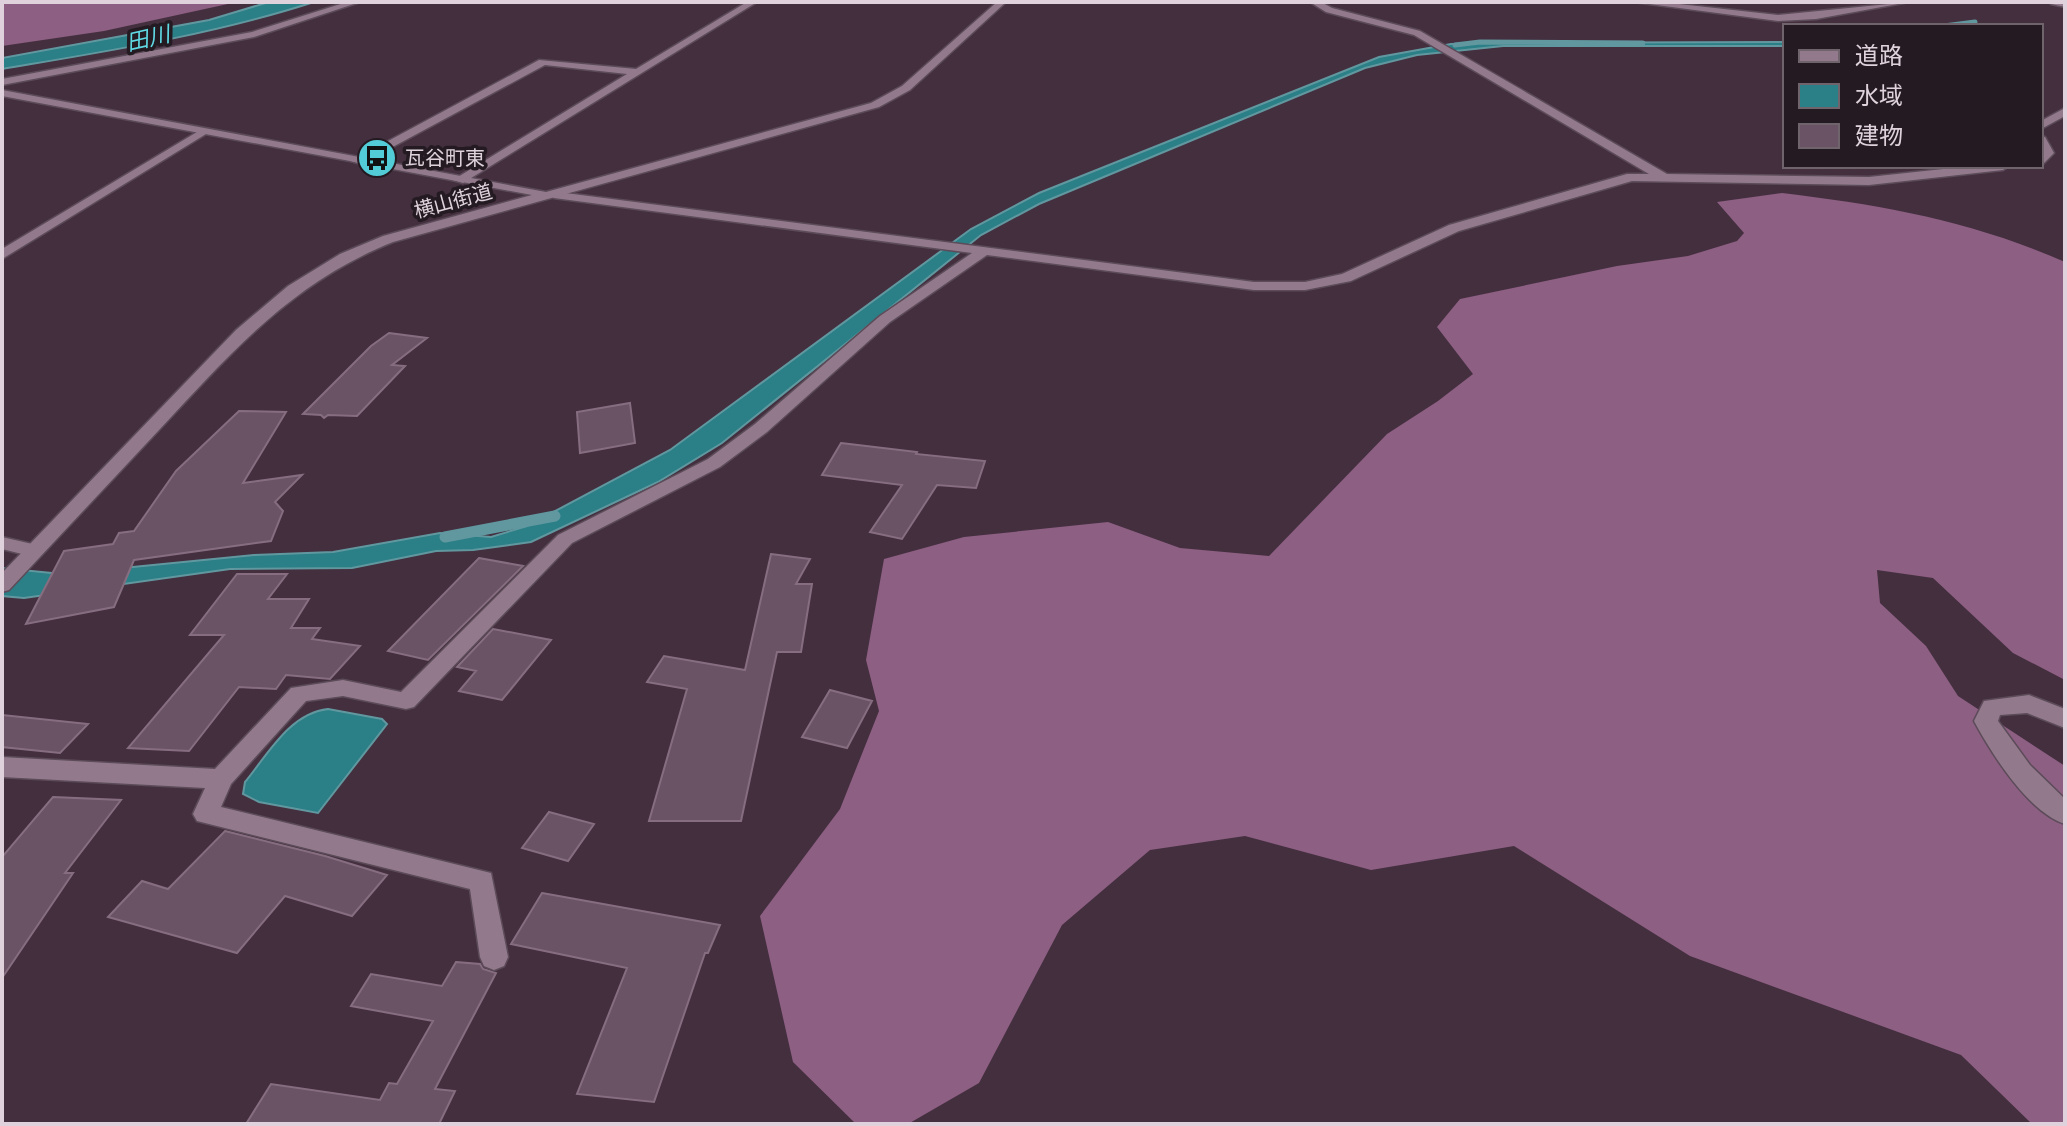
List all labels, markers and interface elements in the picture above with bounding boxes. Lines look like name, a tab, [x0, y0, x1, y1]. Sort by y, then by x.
water label: 田川	[123, 17, 175, 57]
legend	[1783, 24, 2043, 168]
text: 道路	[1855, 38, 1903, 71]
text: 水域	[1855, 78, 1903, 111]
text: 建物	[1855, 118, 1903, 151]
bus stop icon: 瓦谷町東	[356, 137, 398, 179]
place label: 瓦谷町東	[405, 144, 485, 171]
street label: 横山街道	[411, 177, 495, 224]

